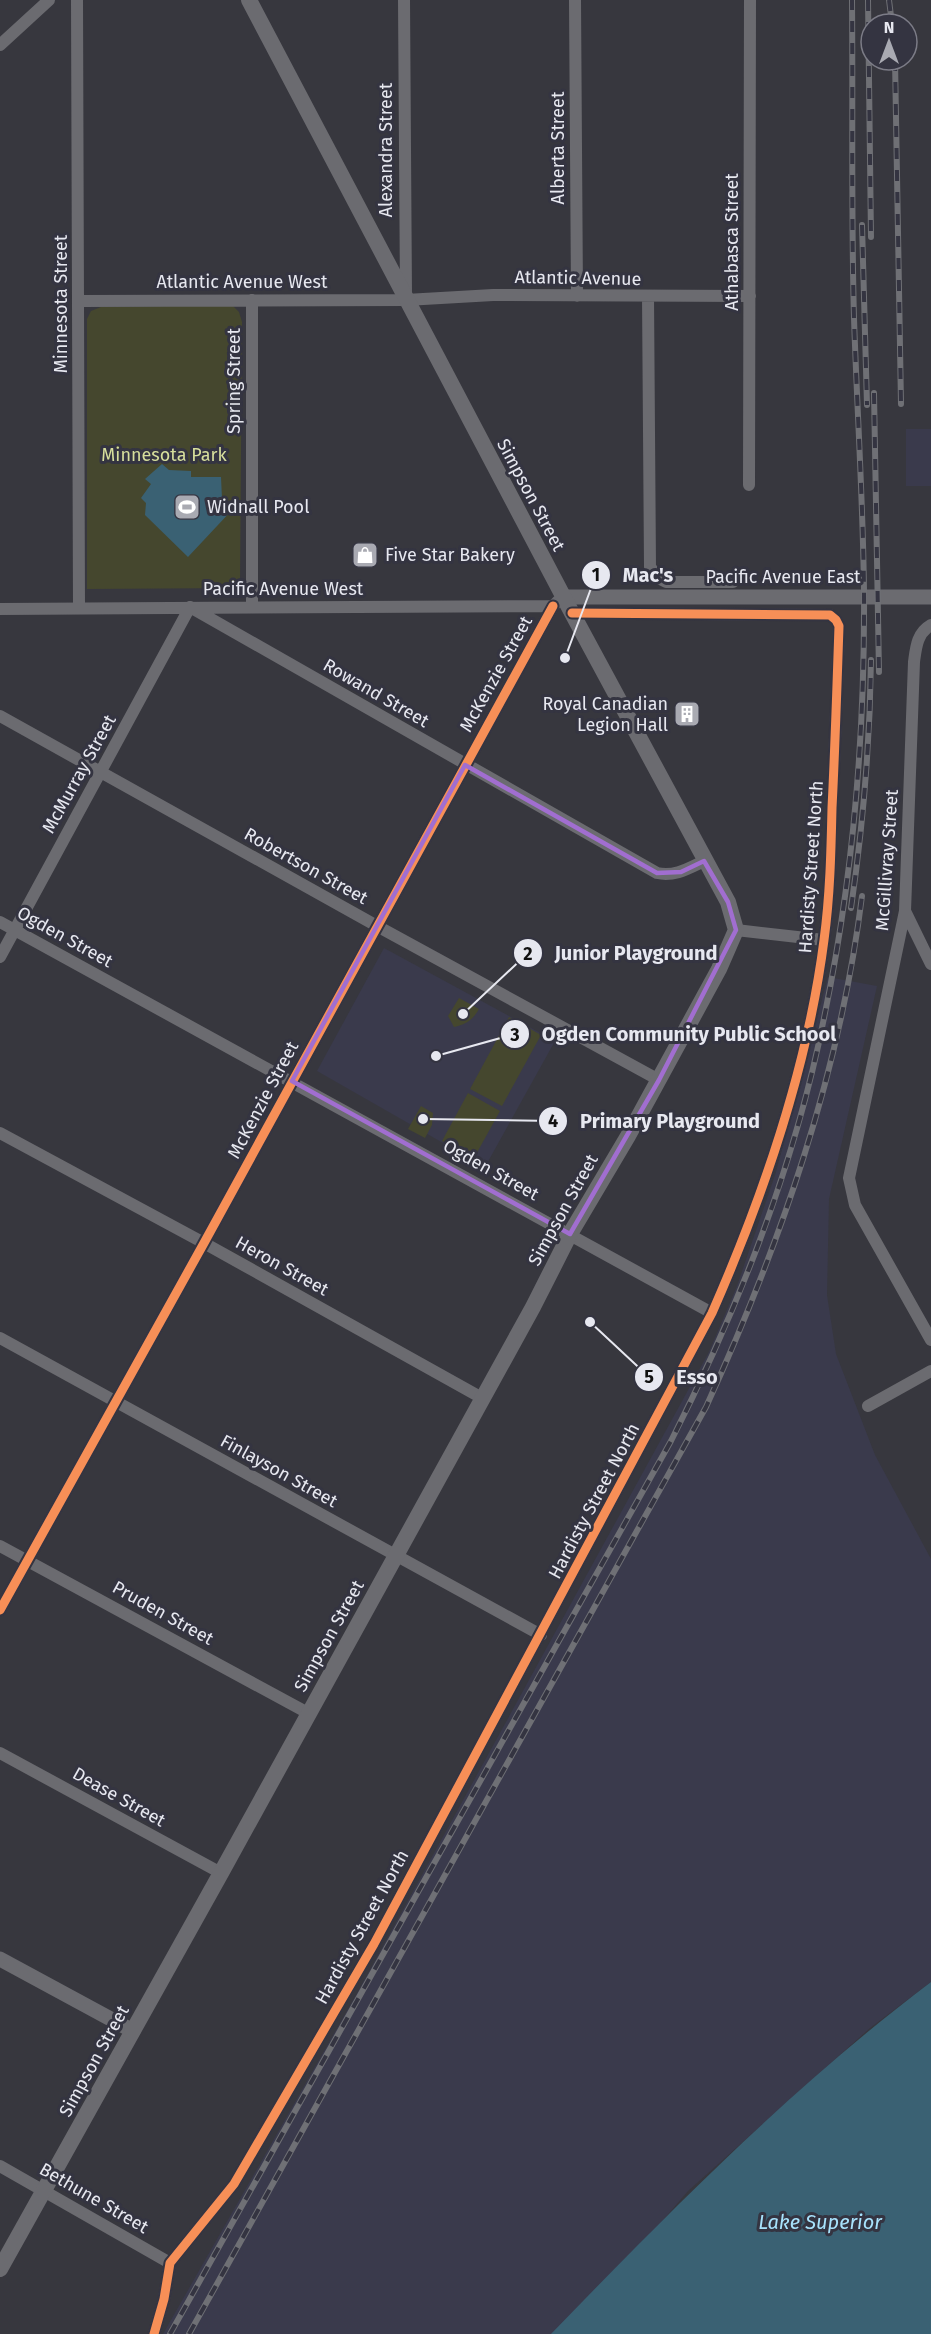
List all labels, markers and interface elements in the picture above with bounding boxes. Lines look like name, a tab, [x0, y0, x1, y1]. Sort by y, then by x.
north arrow	[859, 12, 919, 72]
text: N	[884, 18, 894, 37]
street label: Alexandra Street	[375, 82, 397, 217]
street label: Alberta Street	[547, 91, 569, 204]
street label: Athabasca Street	[721, 173, 743, 311]
street label: Minnesota Street	[50, 234, 72, 373]
street label: Atlantic Avenue	[514, 266, 642, 290]
street label: Atlantic Avenue West	[156, 271, 328, 293]
street label: Spring Street	[223, 327, 245, 434]
street label: Simpson Street	[492, 435, 570, 555]
park label: Minnesota Park	[101, 444, 227, 466]
sports icon: Widnall Pool	[172, 492, 202, 522]
place label: Widnall Pool	[207, 496, 309, 518]
shop icon: Five Star Bakery	[350, 540, 380, 570]
place label: Five Star Bakery	[385, 544, 515, 566]
callout: Mac's	[581, 556, 686, 594]
text: Mac's	[623, 563, 674, 587]
text: 1	[592, 564, 600, 586]
street label: Pacific Avenue East	[705, 566, 861, 588]
street label: Pacific Avenue West	[203, 578, 364, 600]
street label: McKenzie Street	[455, 612, 537, 736]
street label: Rowand Street	[319, 654, 433, 732]
place label: Royal Canadian Legion Hall	[543, 693, 668, 736]
building icon: Royal Canadian Legion Hall	[672, 699, 702, 729]
street label: McMurray Street	[37, 710, 121, 837]
street label: Hardisty Street North	[794, 780, 828, 954]
street label: McGillivray Street	[871, 788, 903, 932]
street label: Robertson Street	[240, 823, 372, 909]
street label: Ogden Street	[13, 902, 117, 973]
callout: Junior Playground	[513, 934, 730, 972]
text: Junior Playground	[553, 941, 718, 965]
text: 2	[523, 943, 533, 965]
callout: Ogden Community Public School	[500, 1015, 848, 1053]
text: Ogden Community Public School	[542, 1022, 836, 1046]
text: 3	[509, 1024, 520, 1046]
street label: McKenzie Street	[223, 1037, 303, 1162]
callout: Primary Playground	[538, 1102, 772, 1140]
text: Primary Playground	[580, 1109, 760, 1133]
text: 4	[548, 1110, 558, 1132]
street label: Ogden Street	[439, 1135, 543, 1206]
street label: Simpson Street	[523, 1150, 603, 1270]
street label: Heron Street	[232, 1231, 333, 1301]
callout: Esso	[634, 1358, 730, 1396]
text: Esso	[676, 1365, 718, 1389]
text: 5	[644, 1366, 654, 1388]
street label: Hardisty Street North	[544, 1419, 644, 1583]
street label: Finlayson Street	[217, 1430, 342, 1512]
street label: Pruden Street	[109, 1576, 218, 1650]
street label: Simpson Street	[289, 1576, 369, 1696]
street label: Dease Street	[69, 1762, 170, 1832]
street label: Hardisty Street North	[310, 1846, 414, 2008]
street label: Simpson Street	[54, 2001, 134, 2121]
street label: Bethune Street	[36, 2158, 153, 2238]
water label: Lake Superior	[758, 2210, 883, 2234]

